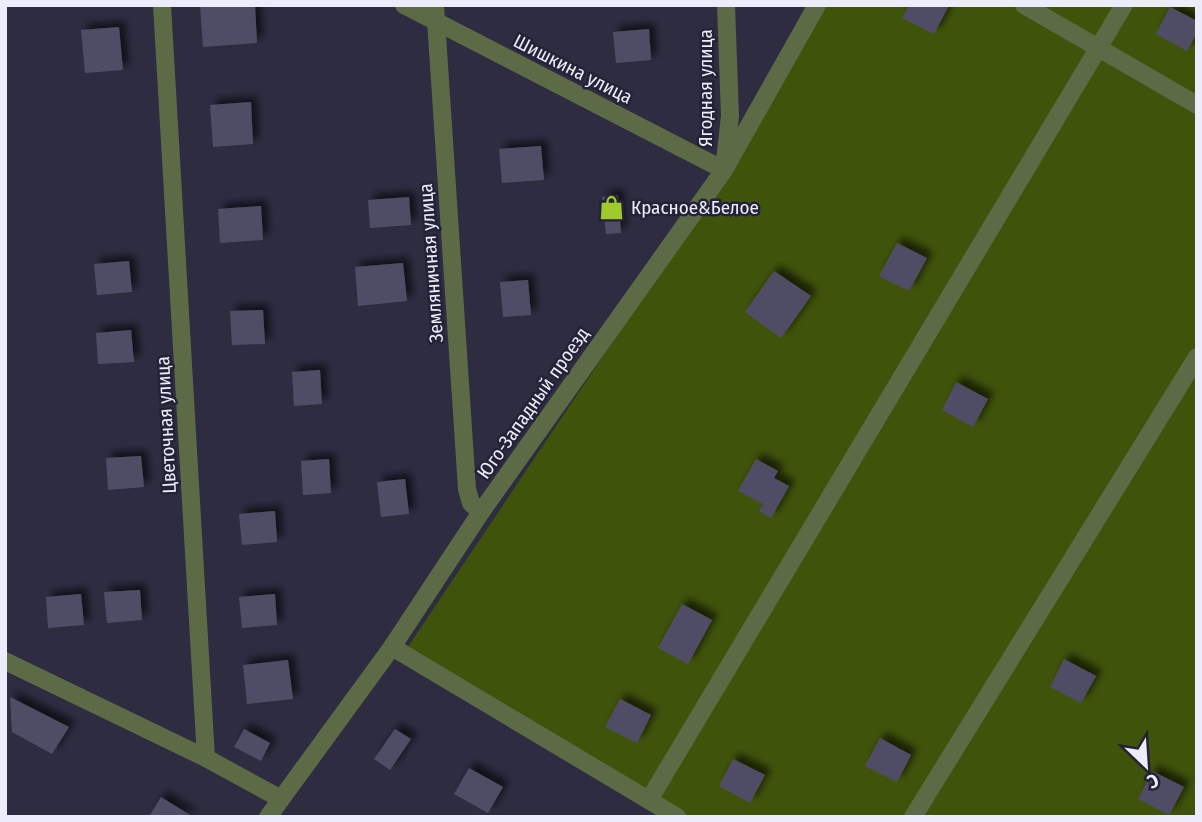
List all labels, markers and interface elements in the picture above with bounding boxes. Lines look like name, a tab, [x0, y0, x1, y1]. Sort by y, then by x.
street label: Шишкина улица	[510, 29, 636, 109]
street label: Ягодная улица	[694, 29, 717, 147]
street label: Земляничная улица	[414, 182, 448, 344]
shop icon: Красное&Белое	[597, 193, 625, 221]
place label: Красное&Белое	[631, 196, 759, 219]
street label: Юго-Западный проезд	[472, 323, 594, 483]
street label: Цветочная улица	[151, 356, 181, 494]
north arrow	[1111, 731, 1181, 801]
text: С	[1144, 768, 1162, 793]

